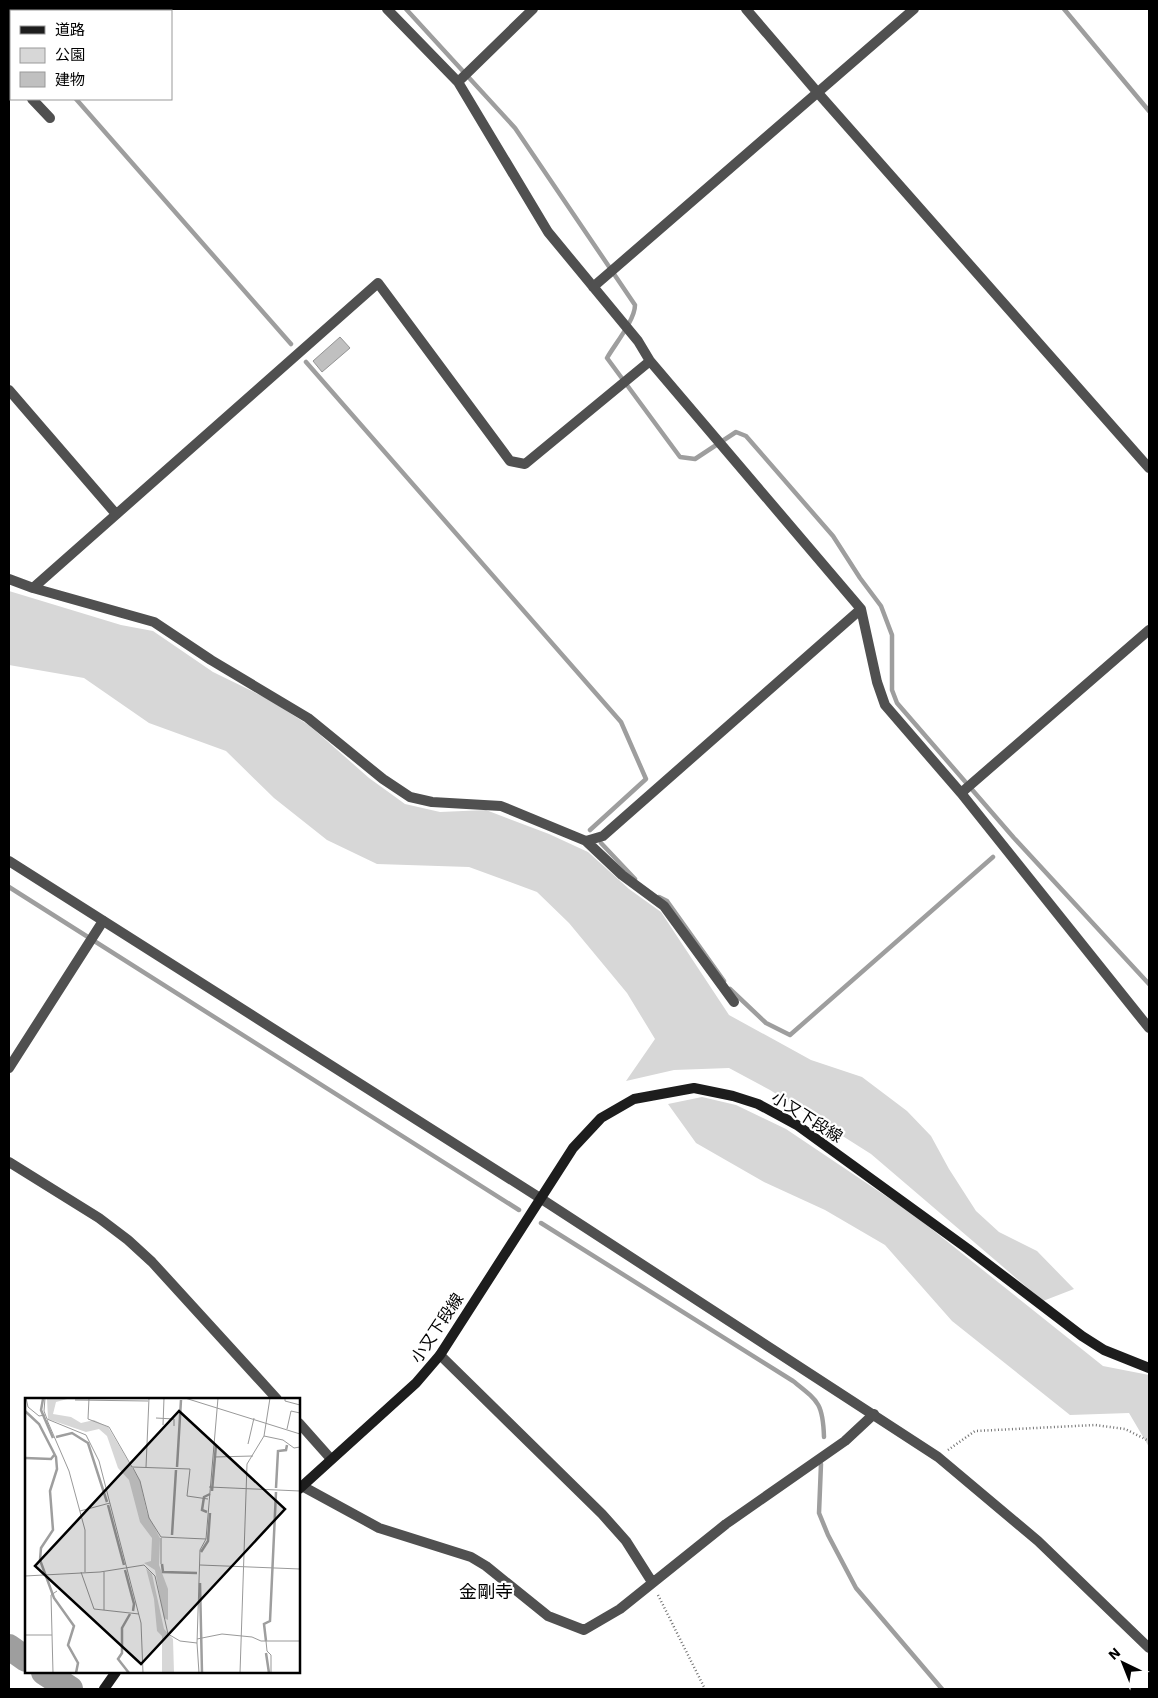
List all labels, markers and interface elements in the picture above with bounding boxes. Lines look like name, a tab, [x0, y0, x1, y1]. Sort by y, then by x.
legend	[10, 10, 172, 100]
text: 道路	[55, 21, 85, 39]
text: 公園	[55, 46, 85, 64]
text: 建物	[55, 71, 85, 89]
street label: 小又下段線	[768, 1088, 846, 1146]
street label: 小又下段線	[407, 1290, 467, 1366]
inset map	[25, 1398, 300, 1673]
district label: 金剛寺	[459, 1581, 513, 1602]
north arrow	[1098, 1638, 1148, 1688]
text: N	[1105, 1644, 1123, 1663]

